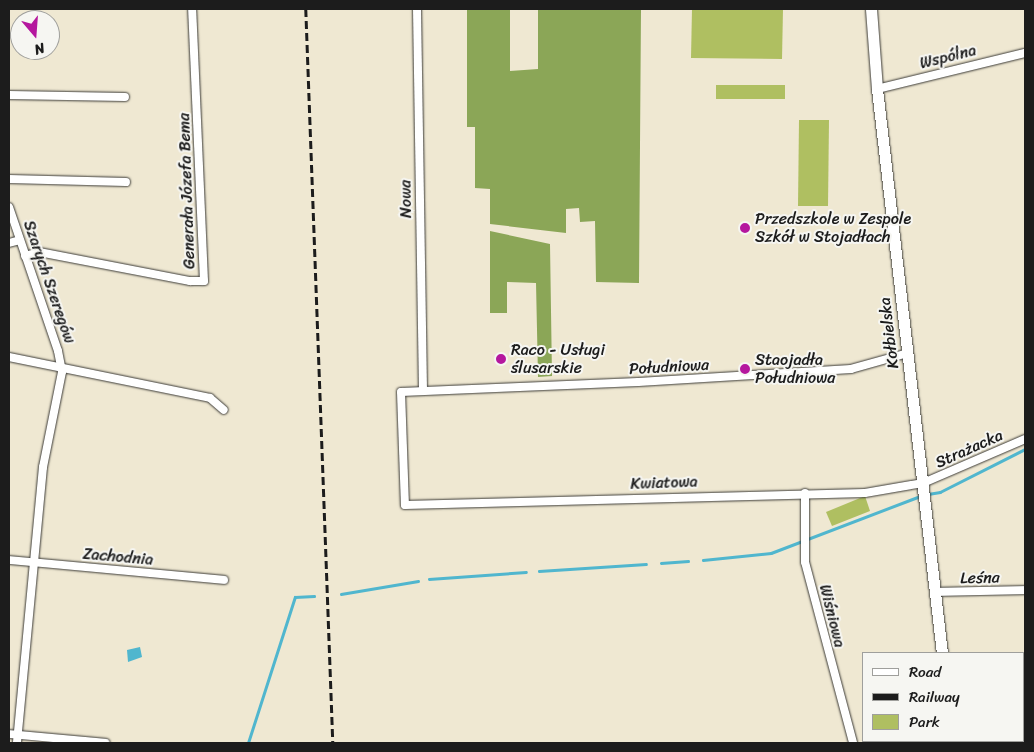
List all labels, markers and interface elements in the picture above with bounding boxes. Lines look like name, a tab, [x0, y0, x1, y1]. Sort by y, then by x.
north arrow	[10, 10, 60, 60]
text: N	[31, 35, 48, 62]
street label: Wspólna	[918, 41, 978, 73]
street label: Generała Józefa Bema	[175, 113, 199, 269]
street label: Nowa	[396, 180, 416, 218]
place label: Przedszkole w Zespole Szkół w Stojadłach	[755, 209, 912, 247]
street label: Szarych Szeregów	[19, 218, 79, 346]
marker: Przedszkole w Zespole Szkół w Stojadłach	[739, 222, 751, 234]
street label: Kołbielska	[875, 296, 903, 370]
place label: Raco - Usługi ślusarskie	[511, 340, 605, 378]
place label: Staojadła Południowa	[755, 350, 835, 388]
marker: Raco - Usługi ślusarskie	[495, 353, 507, 365]
street label: Południowa	[628, 355, 710, 379]
marker: Staojadła Południowa	[739, 363, 751, 375]
street label: Strażacka	[932, 426, 1006, 472]
street label: Kwiatowa	[630, 472, 698, 494]
street label: Zachodnia	[82, 544, 154, 570]
street label: Leśna	[960, 568, 1000, 588]
street label: Wiśniowa	[815, 583, 849, 649]
legend	[862, 652, 1024, 742]
text: Road	[909, 659, 941, 685]
text: Railway	[909, 684, 960, 710]
text: Park	[909, 709, 940, 735]

